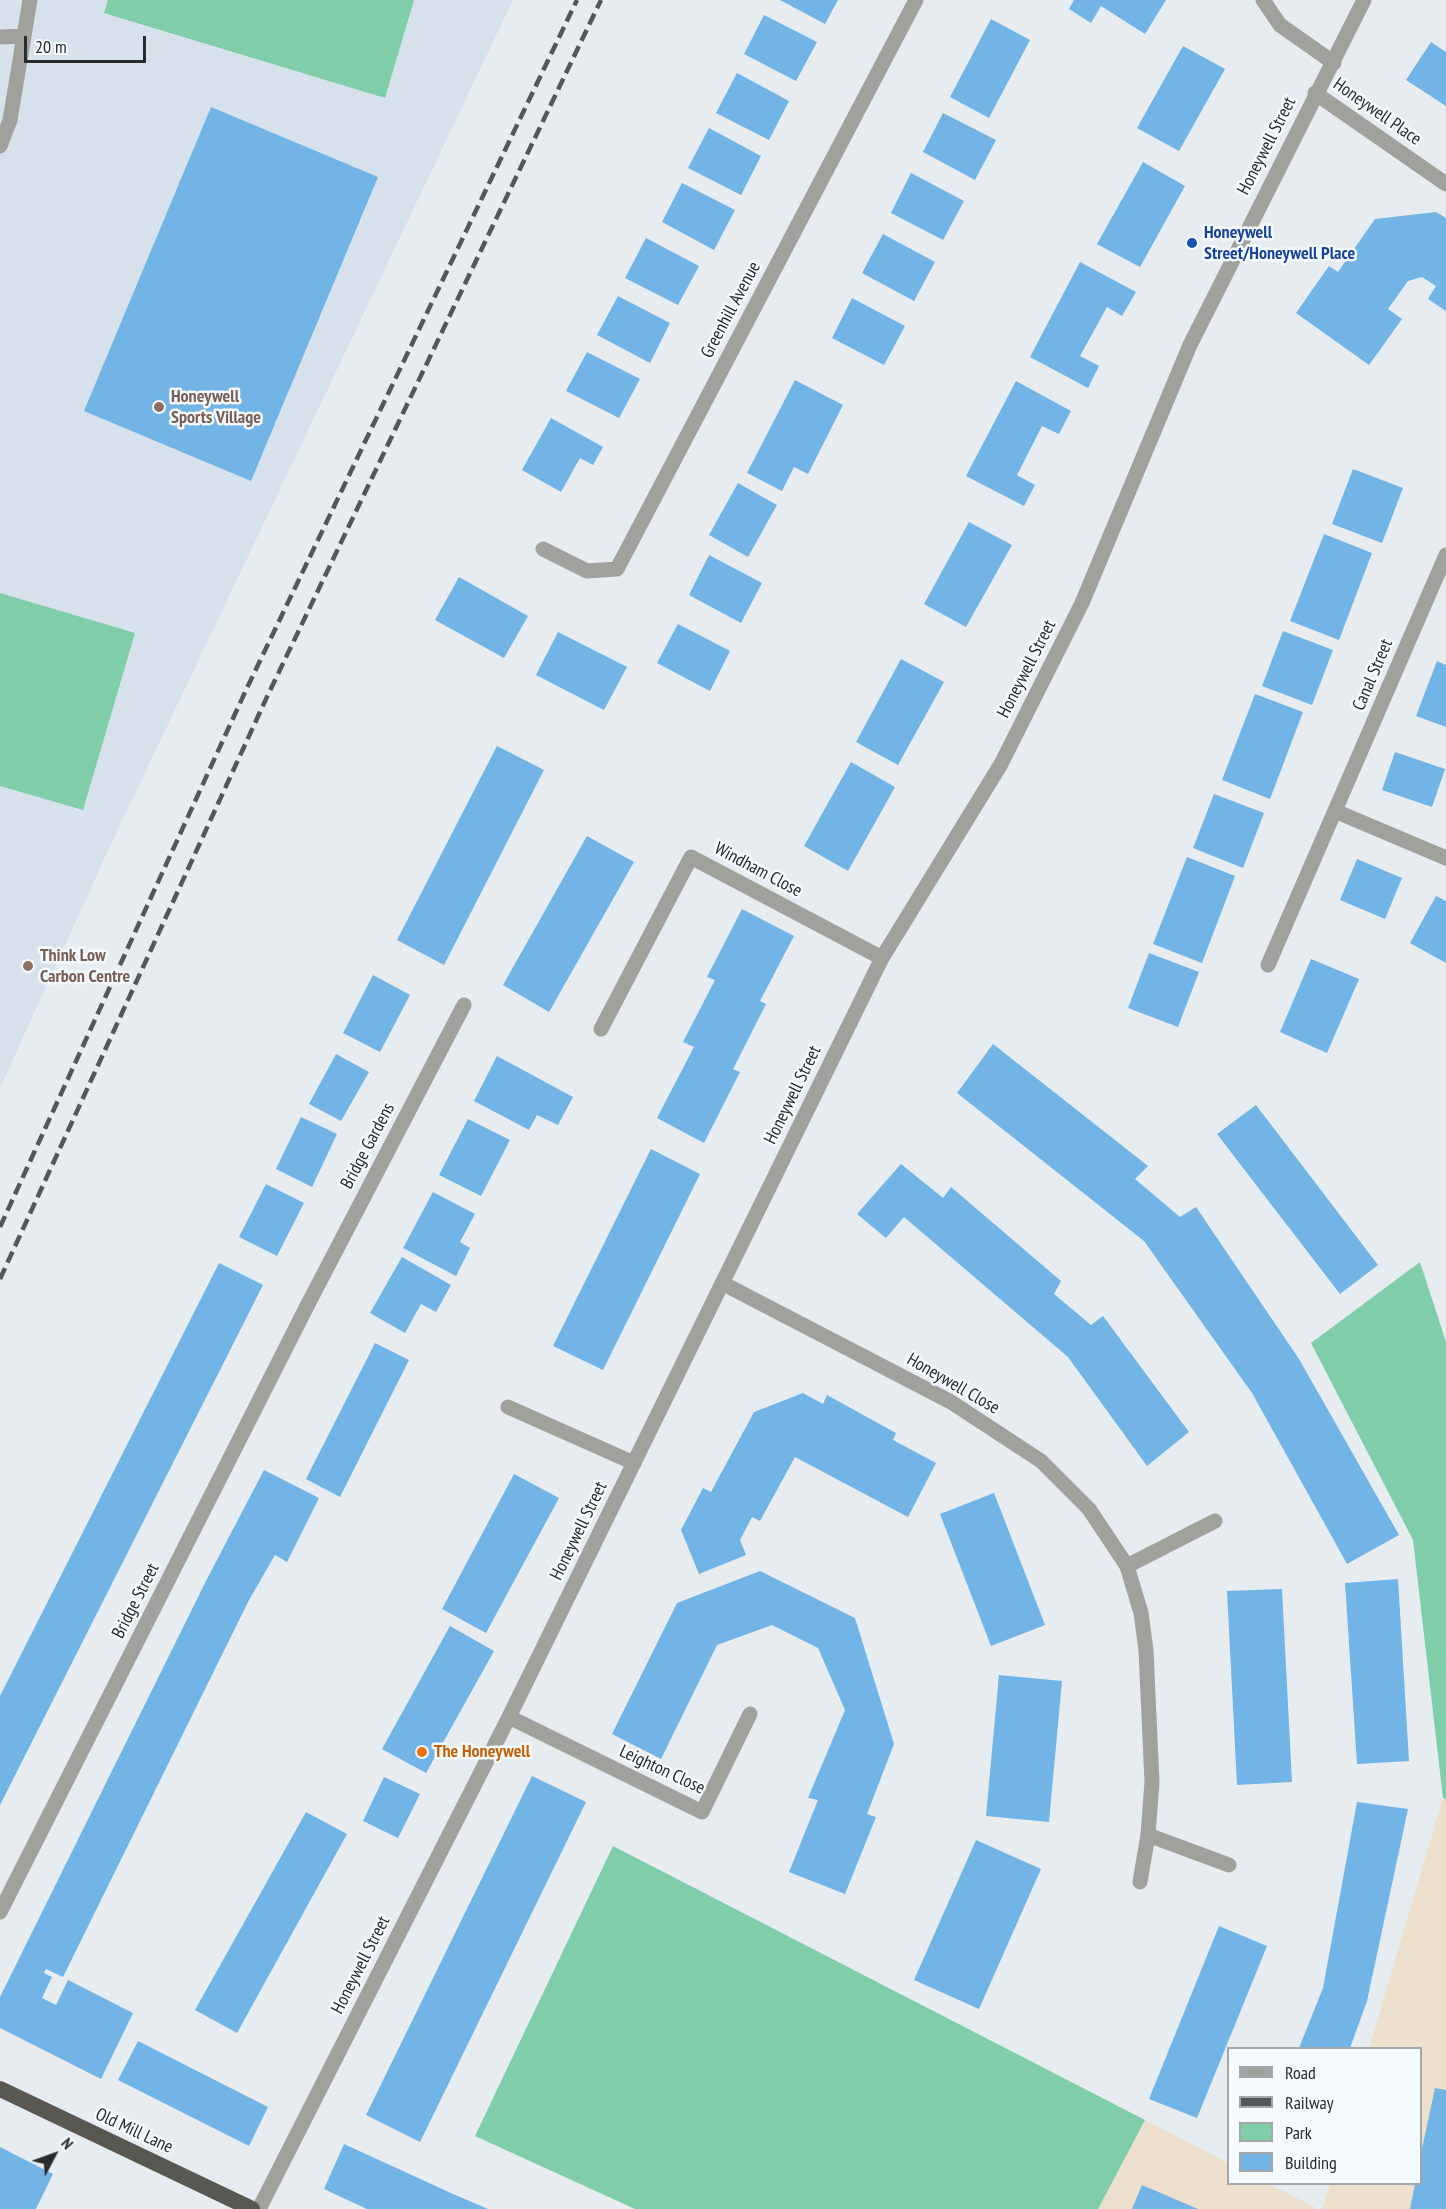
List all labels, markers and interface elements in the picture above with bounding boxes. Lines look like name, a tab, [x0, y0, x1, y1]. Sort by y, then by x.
scale bar	[27, 24, 148, 62]
text: 20 m	[35, 35, 67, 58]
street label: Honeywell Place	[1329, 74, 1425, 150]
street label: Honeywell Street	[1233, 94, 1301, 198]
place label: Honeywell Street/Honeywell Place	[1204, 222, 1355, 264]
marker: Honeywell Street/Honeywell Place	[1185, 236, 1199, 250]
street label: Greenhill Avenue	[697, 258, 765, 362]
place label: Honeywell Sports Village	[171, 386, 261, 428]
marker: Honeywell Sports Village	[152, 400, 166, 414]
street label: Honeywell Street	[993, 617, 1061, 721]
street label: Canal Street	[1348, 636, 1398, 714]
street label: Windham Close	[711, 838, 805, 902]
place label: Think Low Carbon Centre	[40, 945, 130, 988]
marker: Think Low Carbon Centre	[21, 959, 35, 973]
street label: Honeywell Street	[760, 1042, 826, 1148]
street label: Bridge Gardens	[336, 1099, 400, 1193]
street label: Honeywell Close	[903, 1349, 1003, 1419]
street label: Honeywell Street	[546, 1478, 612, 1584]
street label: Bridge Street	[108, 1560, 164, 1642]
place label: The Honeywell	[434, 1741, 530, 1763]
street label: Leighton Close	[616, 1741, 708, 1799]
marker: The Honeywell	[415, 1745, 429, 1759]
street label: Honeywell Street	[327, 1913, 395, 2017]
legend	[1227, 2047, 1422, 2185]
text: Road	[1285, 2061, 1316, 2084]
text: Railway	[1285, 2091, 1334, 2114]
street label: Old Mill Lane	[92, 2104, 176, 2158]
text: Park	[1285, 2121, 1312, 2144]
north arrow	[24, 2125, 84, 2185]
text: N	[57, 2133, 78, 2153]
text: Building	[1285, 2151, 1337, 2174]

